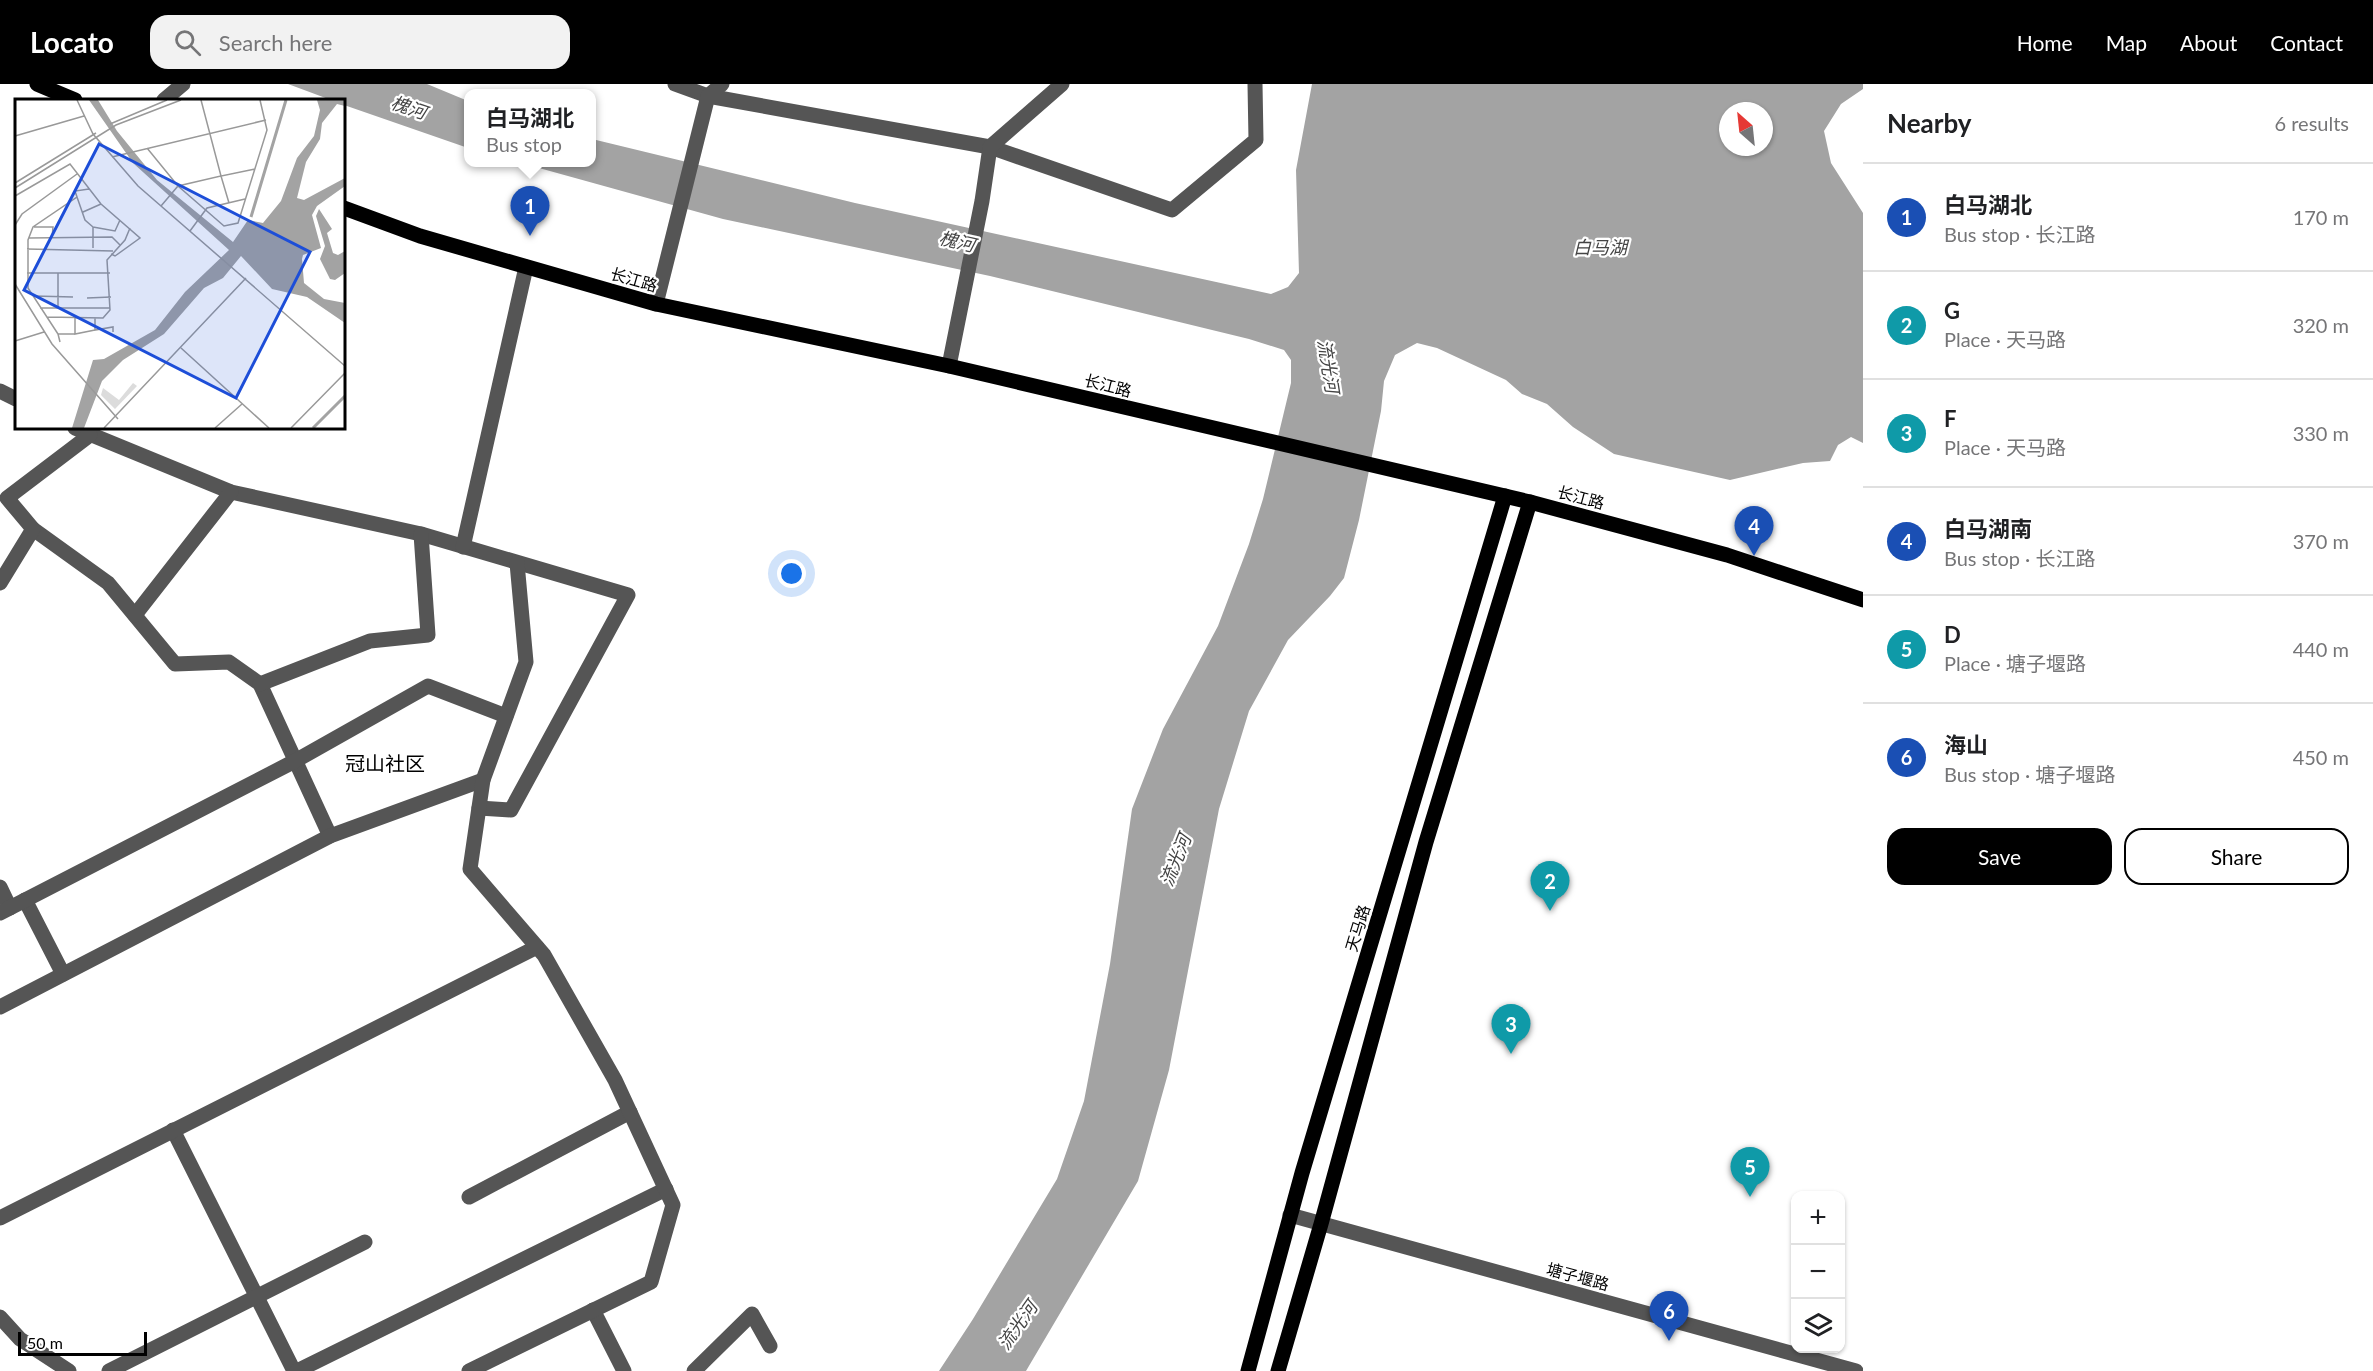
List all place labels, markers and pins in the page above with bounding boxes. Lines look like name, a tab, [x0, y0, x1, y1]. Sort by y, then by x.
pin: 1	[510, 186, 550, 236]
pin: 4	[1734, 506, 1774, 556]
pin: 2	[1530, 862, 1570, 911]
pin: 3	[1492, 1004, 1530, 1054]
pin: 5	[1730, 1148, 1770, 1197]
pin: 6	[1650, 1292, 1688, 1341]

